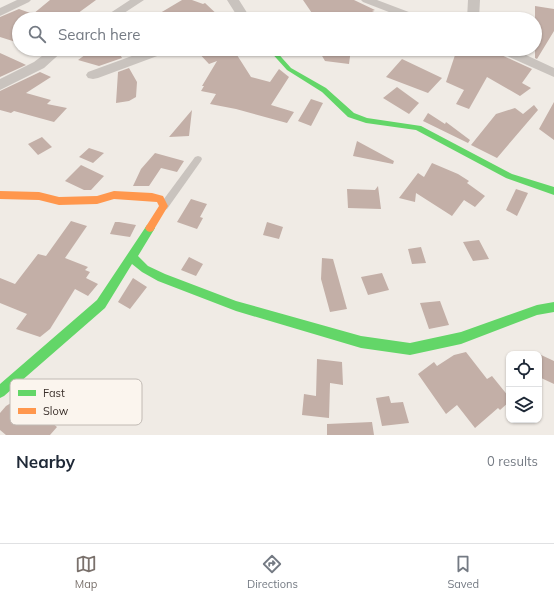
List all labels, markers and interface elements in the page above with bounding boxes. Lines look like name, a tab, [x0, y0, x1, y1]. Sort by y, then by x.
search box	[12, 12, 542, 56]
icon: search	[26, 23, 48, 45]
text: Search here	[58, 25, 140, 44]
map controls	[506, 351, 542, 423]
button: locate	[506, 351, 542, 387]
legend	[10, 379, 142, 425]
text: Fast	[43, 386, 65, 400]
button: layers	[506, 387, 542, 423]
text: Slow	[43, 404, 69, 418]
text: Nearby	[16, 451, 75, 472]
text: 0 results	[487, 453, 538, 469]
tab: Map	[75, 553, 97, 591]
tab: Directions	[247, 553, 298, 591]
tab: Saved	[447, 553, 479, 591]

